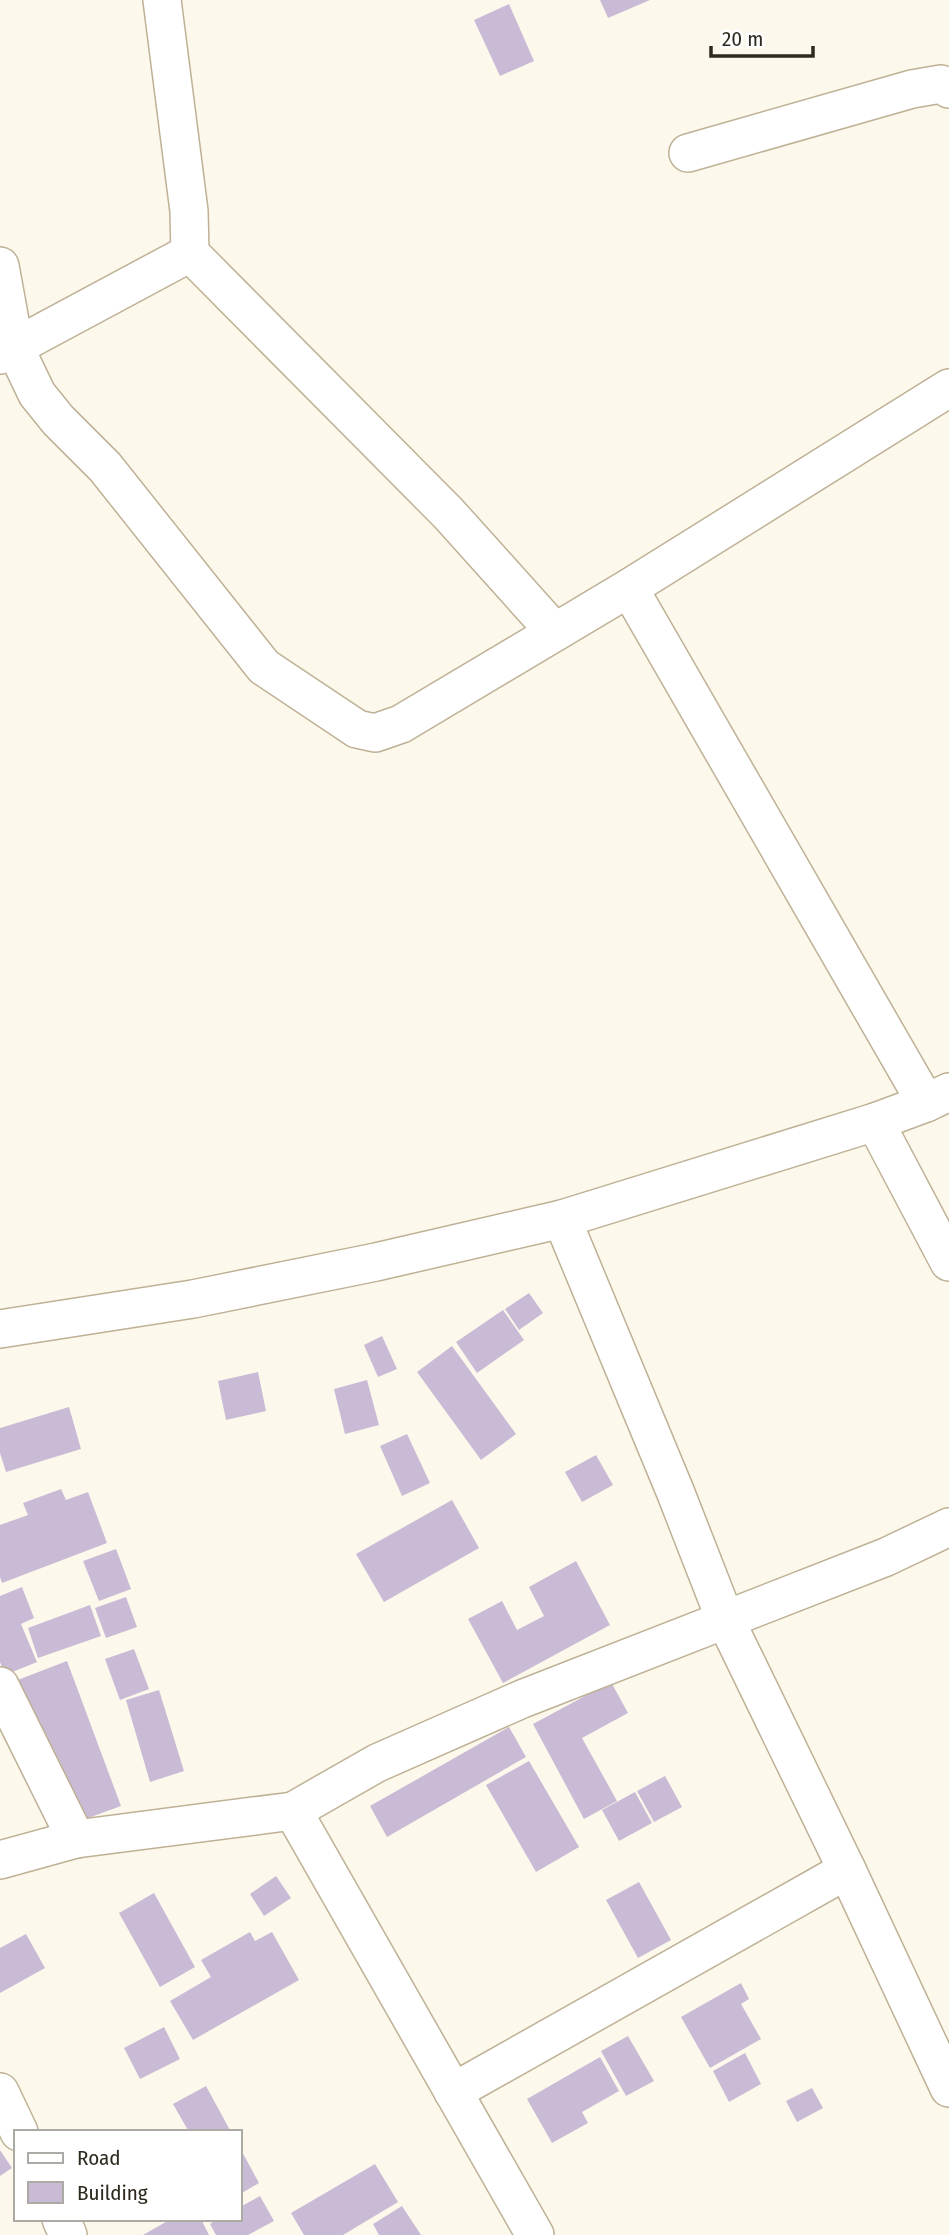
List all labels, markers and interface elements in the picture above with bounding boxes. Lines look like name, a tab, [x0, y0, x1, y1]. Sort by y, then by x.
scale bar	[711, 14, 813, 58]
text: 20 m	[722, 26, 763, 52]
legend	[14, 2130, 242, 2221]
text: Road	[77, 2145, 121, 2171]
text: Building	[77, 2180, 148, 2206]

